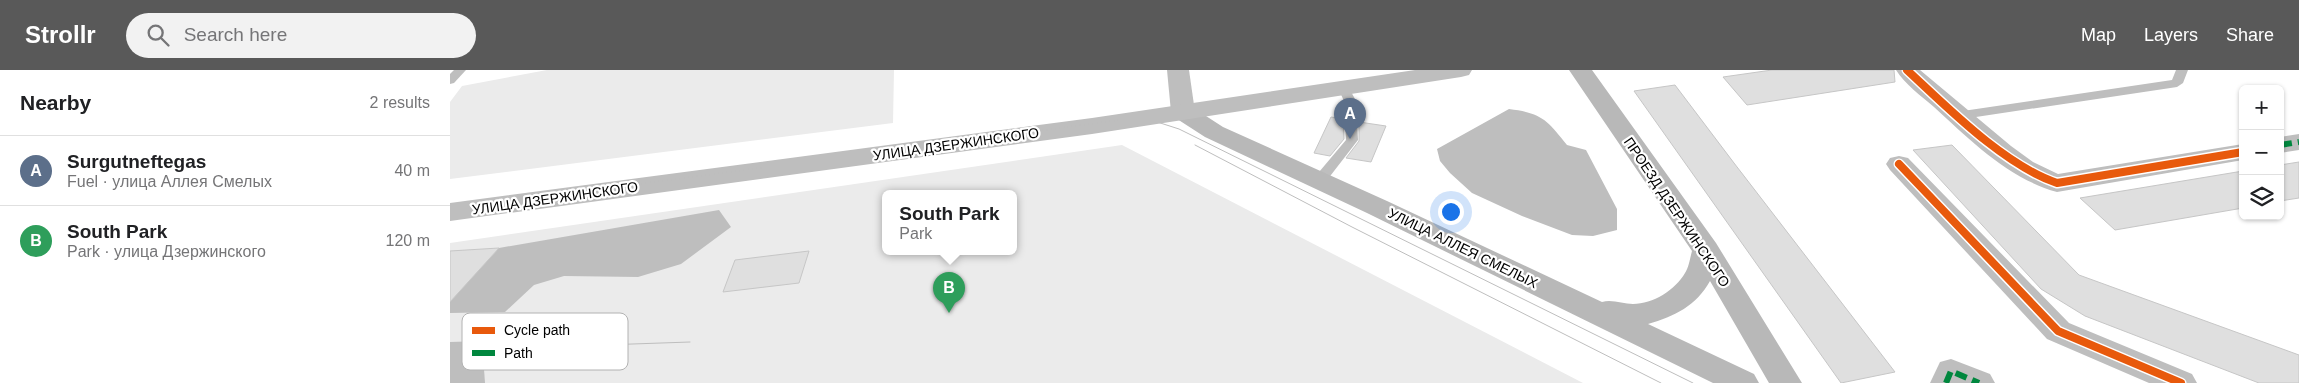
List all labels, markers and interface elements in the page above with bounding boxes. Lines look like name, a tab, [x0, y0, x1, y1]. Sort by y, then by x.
search box	[126, 13, 476, 58]
text: Strollr	[25, 21, 96, 48]
icon: search	[144, 21, 172, 49]
text: Search here	[184, 24, 287, 45]
text: Map	[2081, 25, 2116, 45]
text: Layers	[2144, 25, 2198, 45]
text: Share	[2226, 25, 2274, 45]
map controls	[2239, 85, 2284, 220]
button: +	[2239, 85, 2284, 130]
text: Nearby	[20, 91, 91, 114]
text: 2 results	[370, 94, 430, 111]
pin: A	[1334, 98, 1366, 139]
street label: УЛИЦА ДЗЕРЖИНСКОГО	[872, 124, 1040, 164]
button: −	[2239, 130, 2284, 175]
street label: ПРОЕЗД ДЗЕРЖИНСКОГО	[1621, 134, 1733, 290]
text: Surgutneftegas	[67, 151, 206, 172]
text: A	[30, 162, 42, 179]
text: 40 m	[394, 162, 430, 179]
text: Fuel · улица Аллея Смелых	[67, 173, 272, 190]
button: layers	[2239, 175, 2284, 220]
street label: УЛИЦА ДЗЕРЖИНСКОГО	[471, 178, 639, 218]
popup	[882, 190, 1017, 255]
your location	[1438, 199, 1464, 225]
text: South Park	[899, 203, 1000, 224]
street label: УЛИЦА АЛЛЕЯ СМЕЛЫХ	[1386, 205, 1541, 292]
text: South Park	[67, 221, 167, 242]
text: Park	[899, 225, 932, 242]
text: B	[30, 232, 42, 249]
text: 120 m	[386, 232, 430, 249]
text: Park · улица Дзержинского	[67, 243, 266, 260]
pin: B	[933, 272, 965, 313]
legend	[462, 313, 628, 370]
text: Cycle path	[504, 322, 570, 338]
text: Path	[504, 345, 533, 361]

